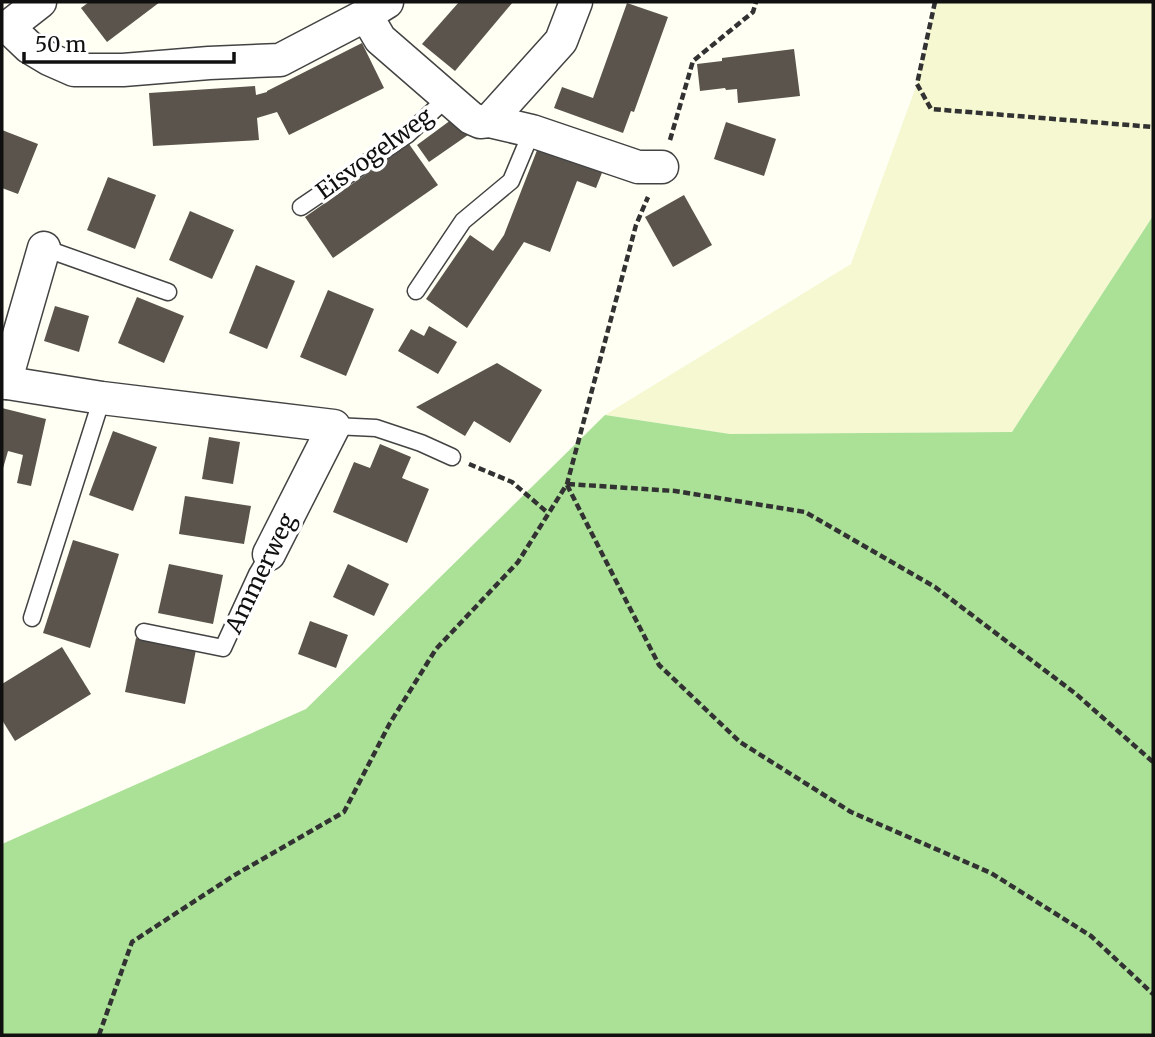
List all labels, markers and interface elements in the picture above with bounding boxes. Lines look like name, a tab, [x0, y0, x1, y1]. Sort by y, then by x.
scale bar	[24, 21, 234, 65]
text: 50 m	[35, 31, 86, 58]
street label: Eisvogelweg	[310, 101, 438, 205]
street label: Ammerweg	[218, 508, 302, 639]

